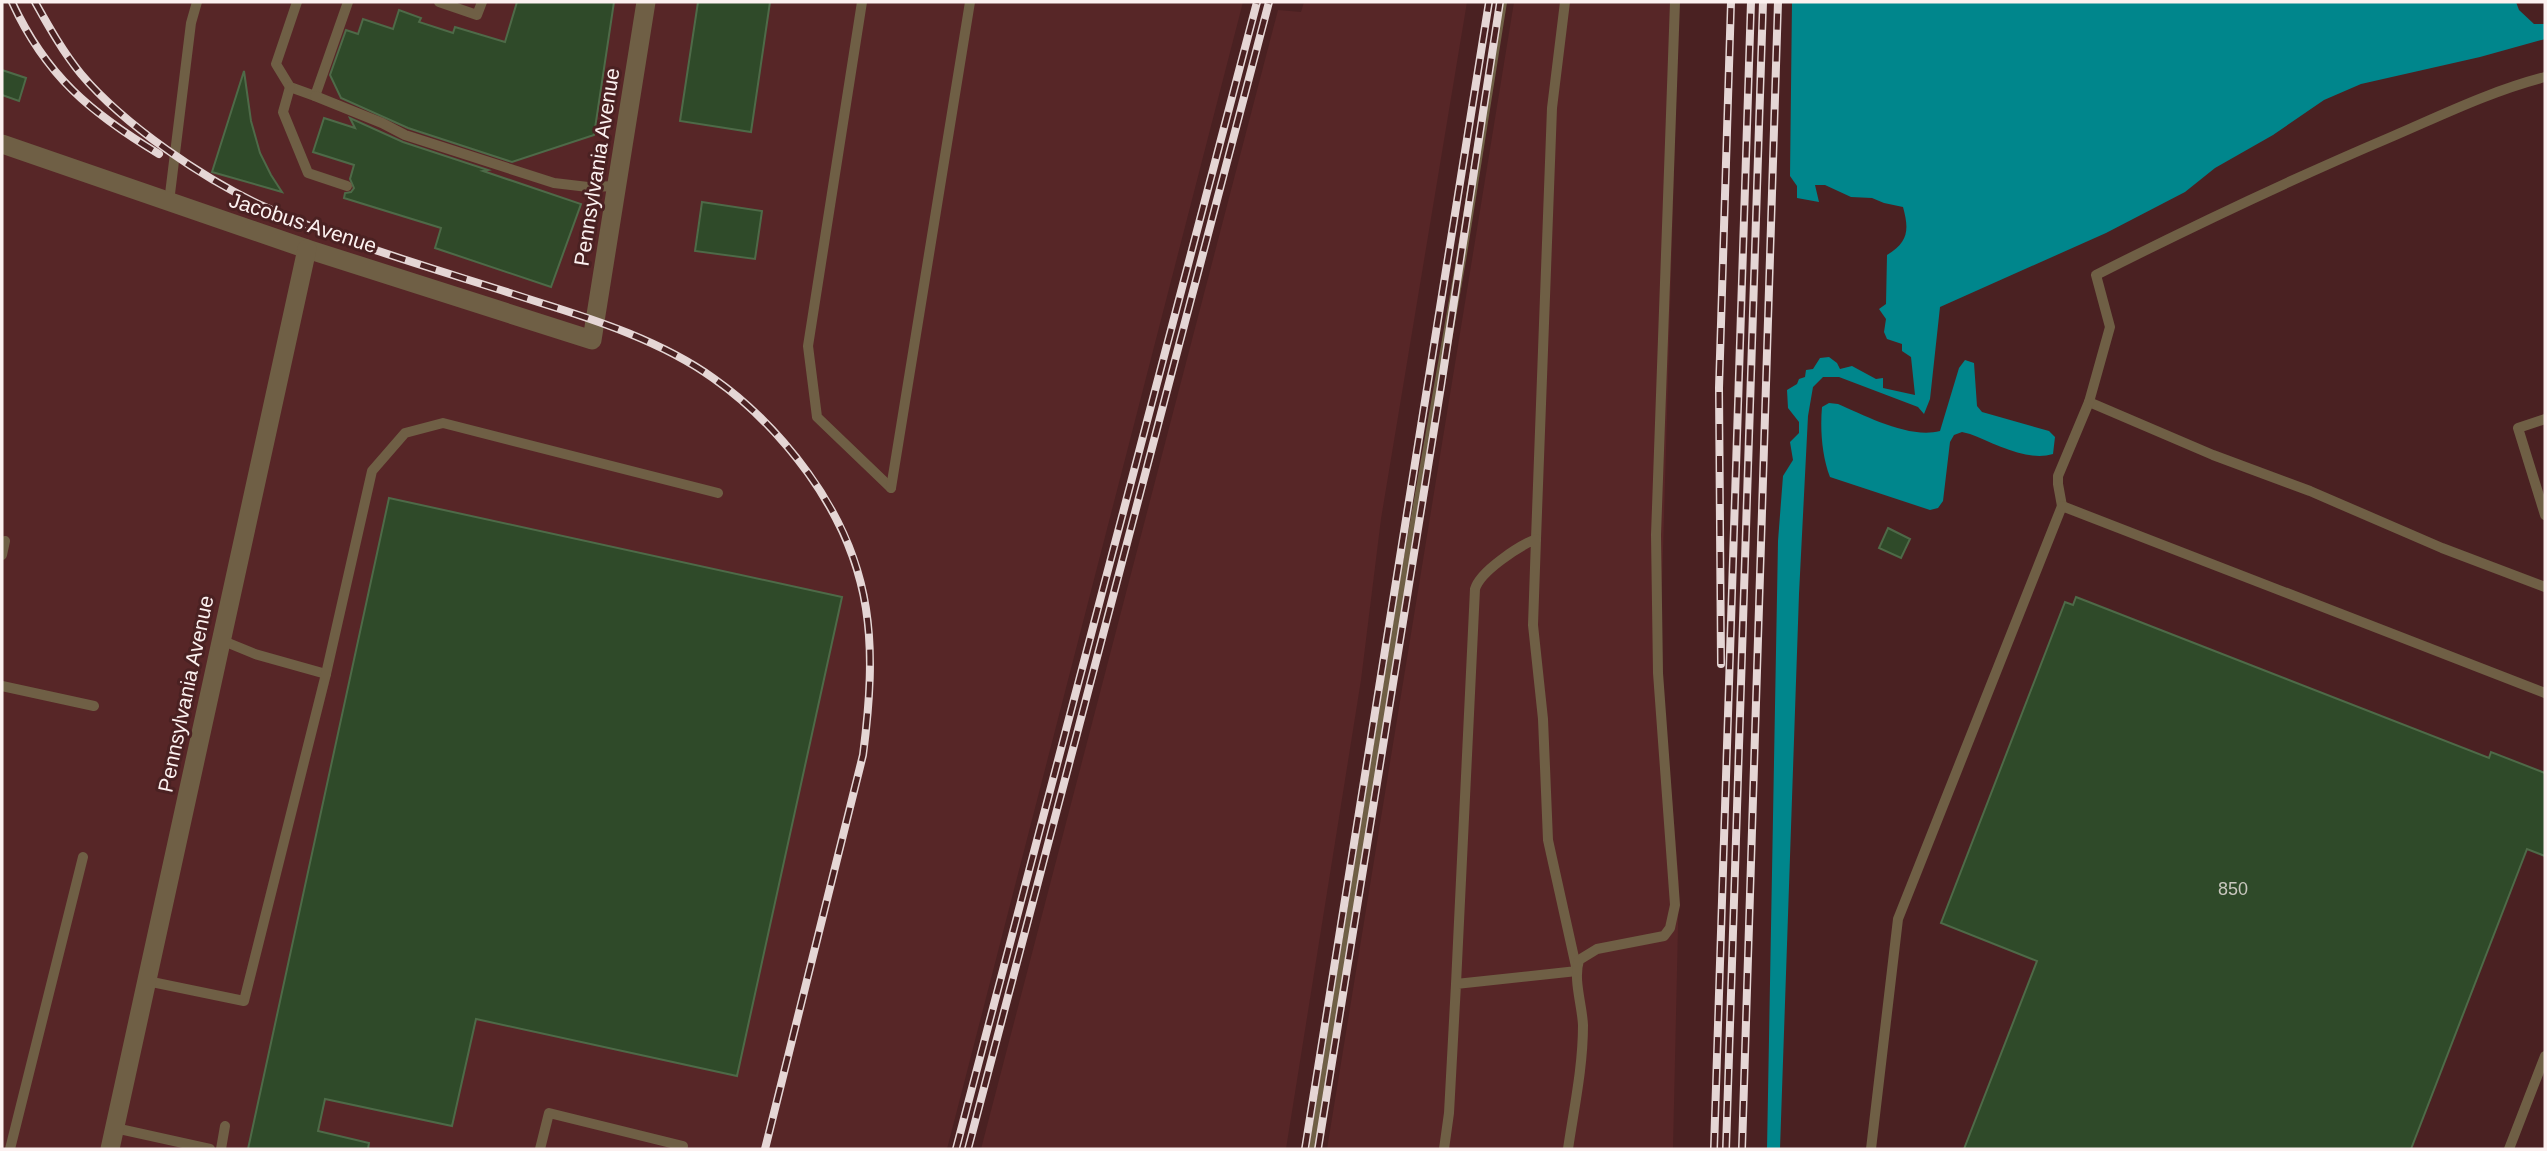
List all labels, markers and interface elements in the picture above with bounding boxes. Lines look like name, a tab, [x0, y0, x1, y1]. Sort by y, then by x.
street label: Pennsylvania Avenue	[569, 66, 624, 268]
street label: Jacobus Avenue	[226, 188, 380, 257]
street label: Pennsylvania Avenue	[153, 593, 218, 794]
house number: 850	[2218, 879, 2248, 899]

